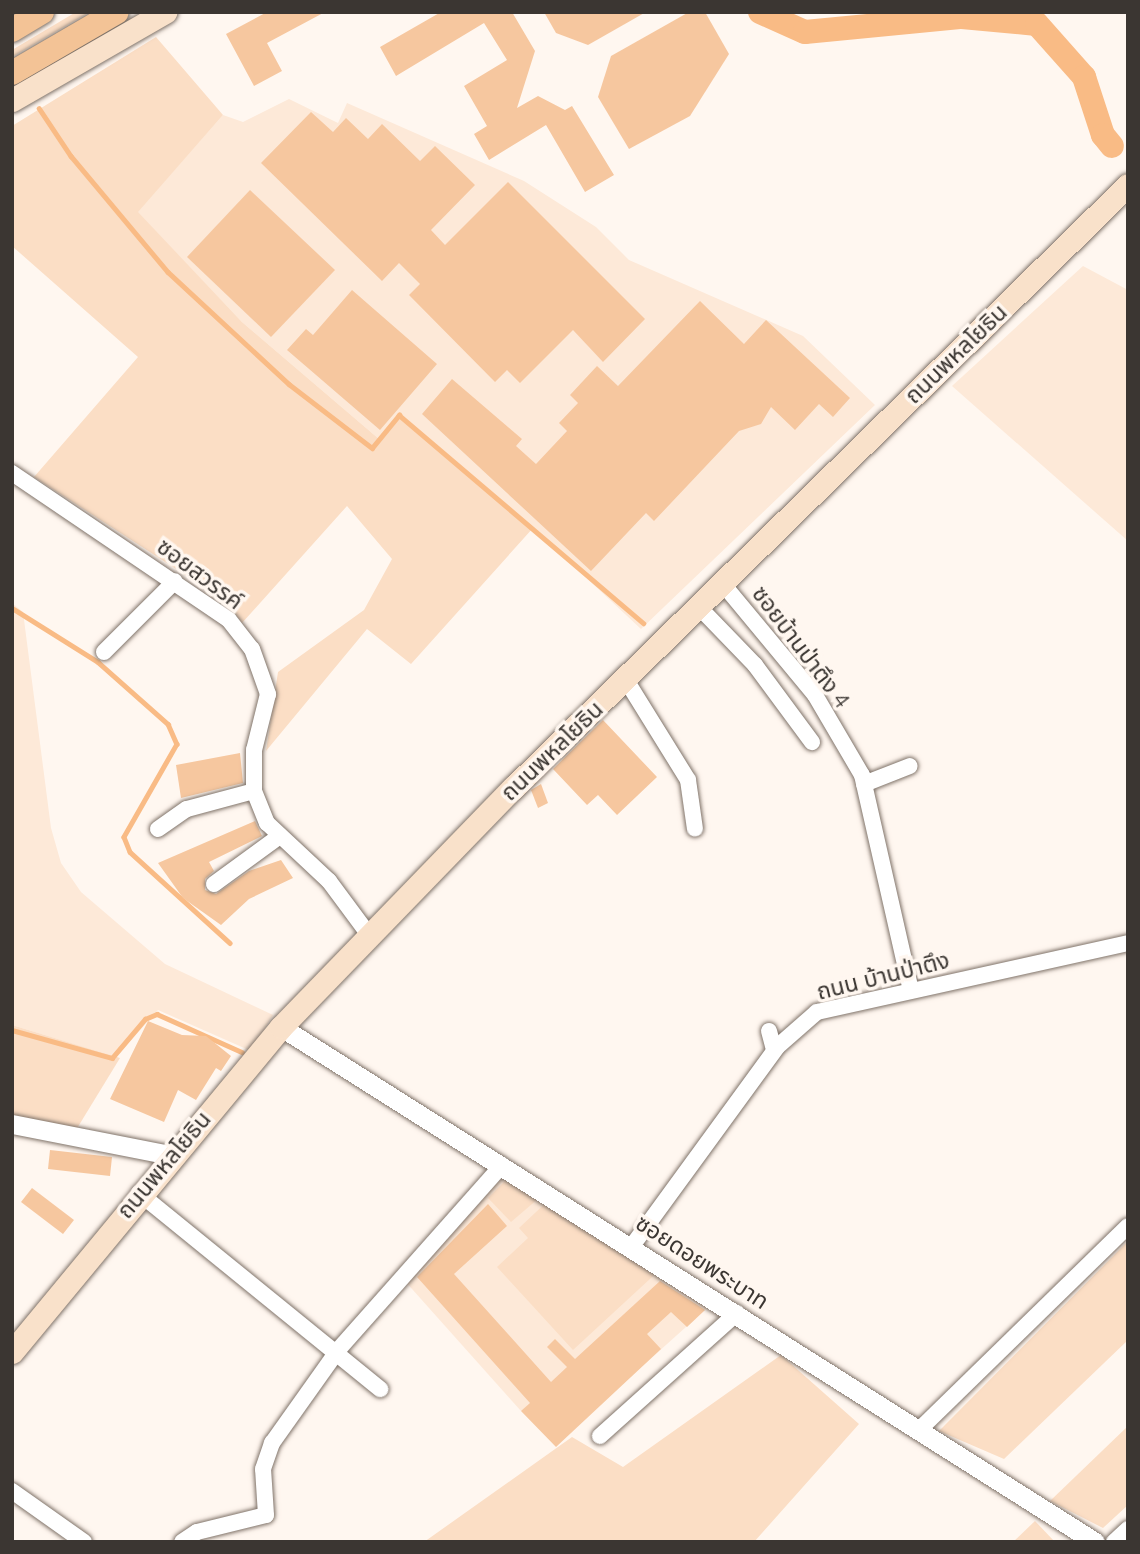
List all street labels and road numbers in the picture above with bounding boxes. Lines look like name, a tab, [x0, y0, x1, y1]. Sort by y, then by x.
street label: ถนนพหลโยธิน	[899, 298, 1013, 410]
street label: ซอยสวรรค์	[151, 533, 249, 615]
street label: ซอยบ้านป่าตึง 4	[746, 581, 856, 713]
street label: ถนนพหลโยธิน	[495, 695, 609, 807]
street label: ถนน บ้านป่าตึง	[814, 946, 952, 1006]
street label: ถนนพหลโยธิน	[111, 1106, 217, 1224]
street label: ซอยดอยพระบาท	[630, 1209, 774, 1315]

